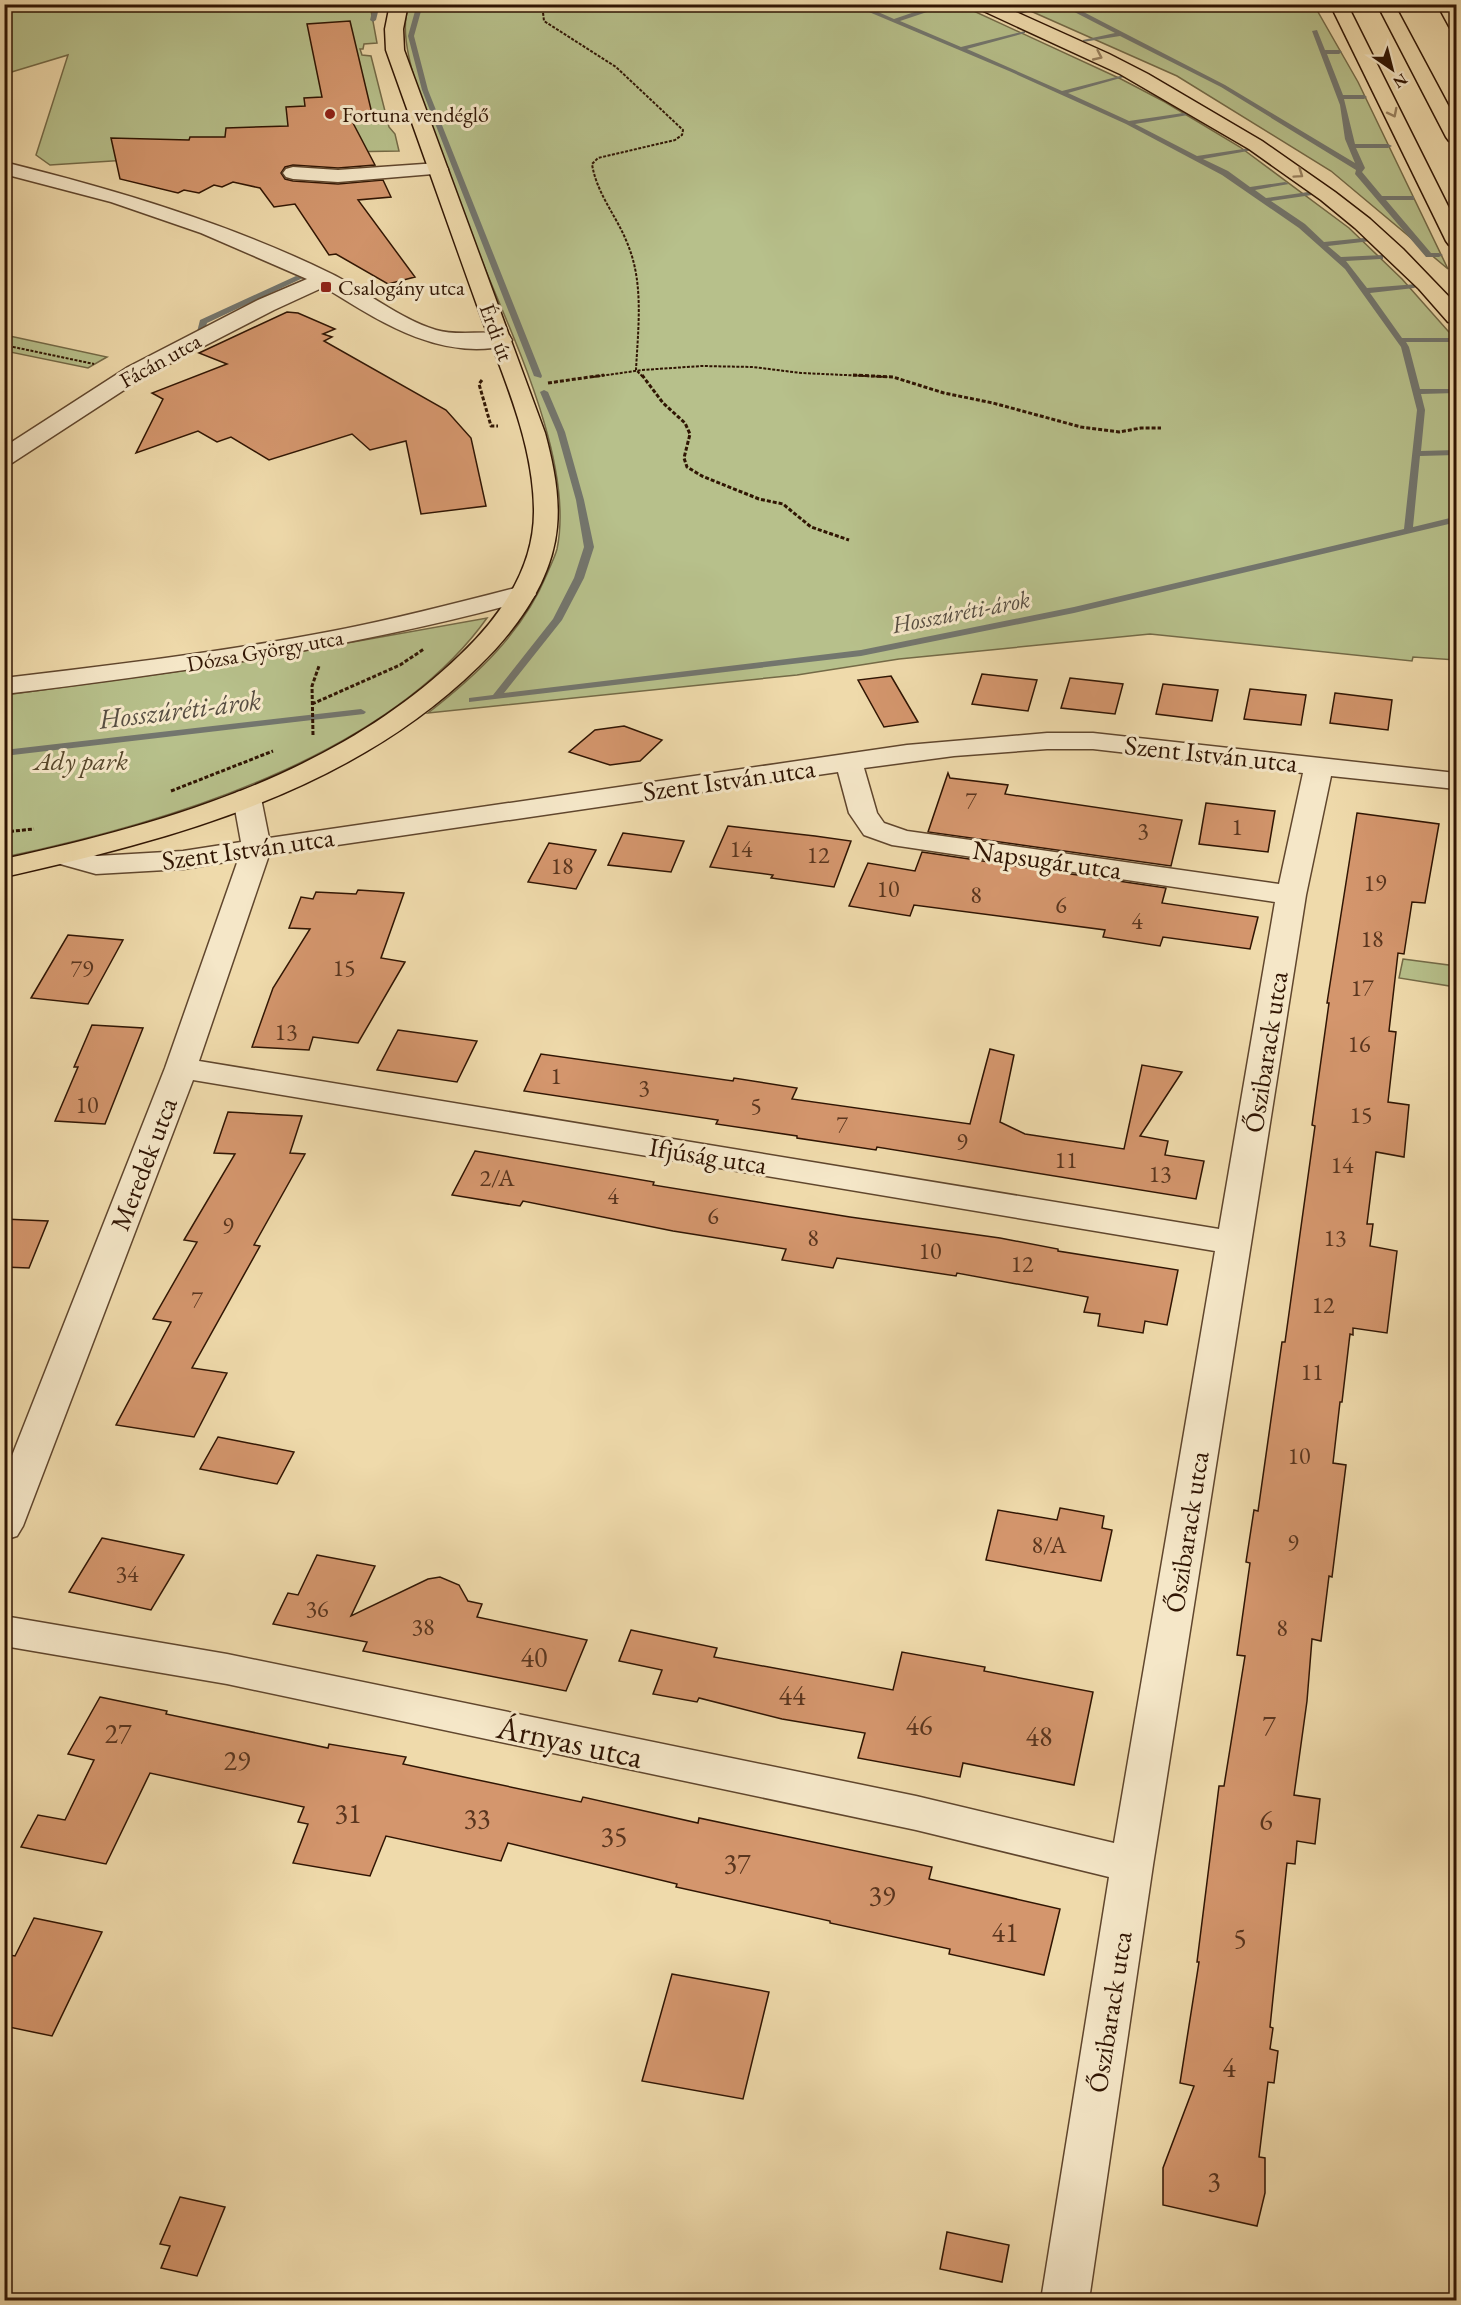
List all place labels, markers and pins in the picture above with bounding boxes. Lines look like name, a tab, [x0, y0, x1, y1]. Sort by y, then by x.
place label: Fortuna vendéglő	[342, 100, 489, 129]
marker: Fortuna vendéglő	[323, 107, 337, 121]
place label: Csalogány utca	[338, 273, 465, 302]
marker: Csalogány utca	[319, 280, 333, 294]

